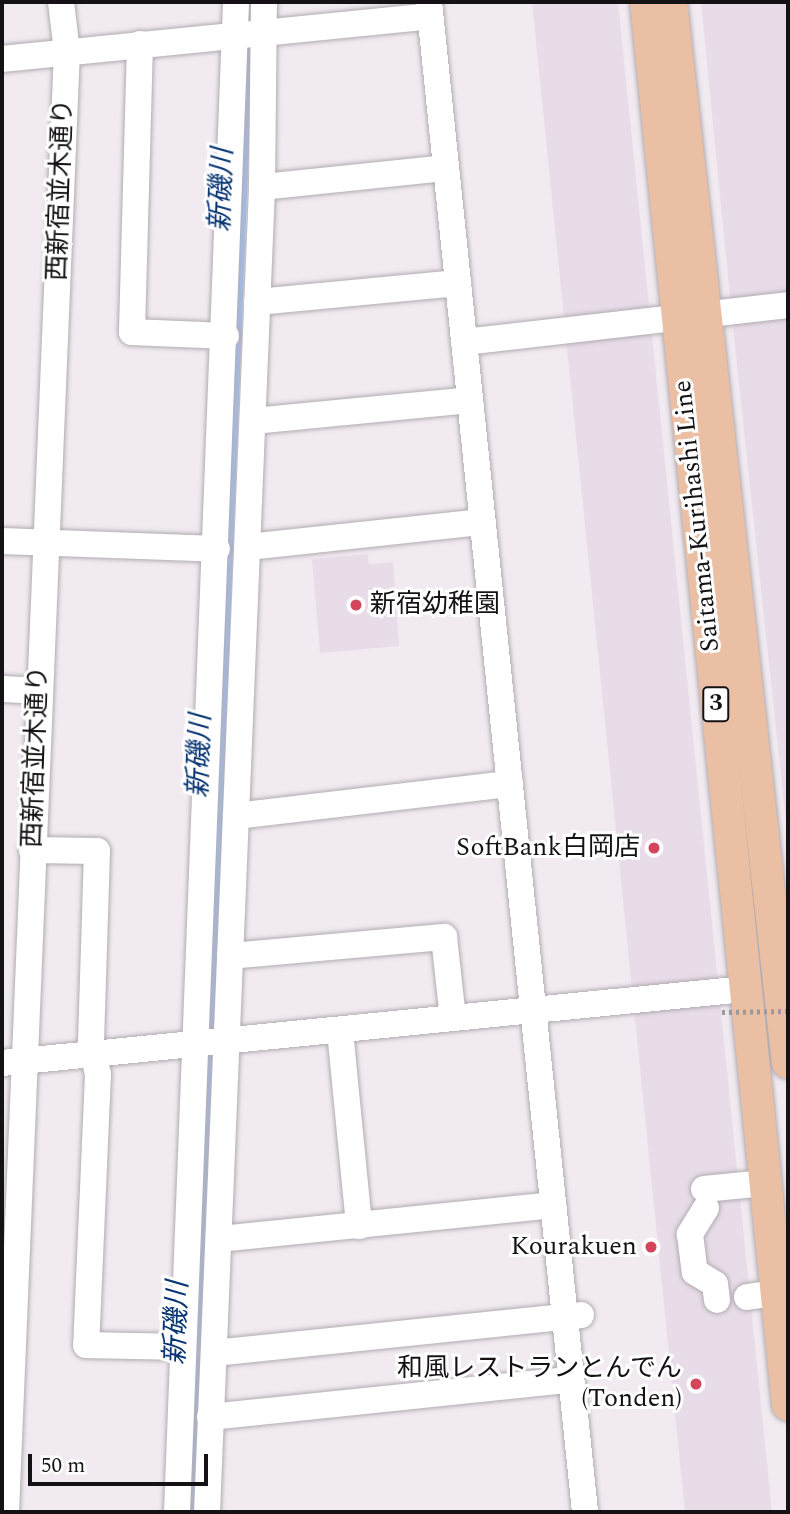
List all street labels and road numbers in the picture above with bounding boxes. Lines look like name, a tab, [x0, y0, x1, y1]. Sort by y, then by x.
street label: 西新宿並木通り	[42, 99, 80, 281]
street label: Saitama-Kurihashi Line	[667, 379, 727, 653]
street label: 西新宿並木通り	[17, 666, 55, 848]
road number: 3	[702, 684, 730, 724]

